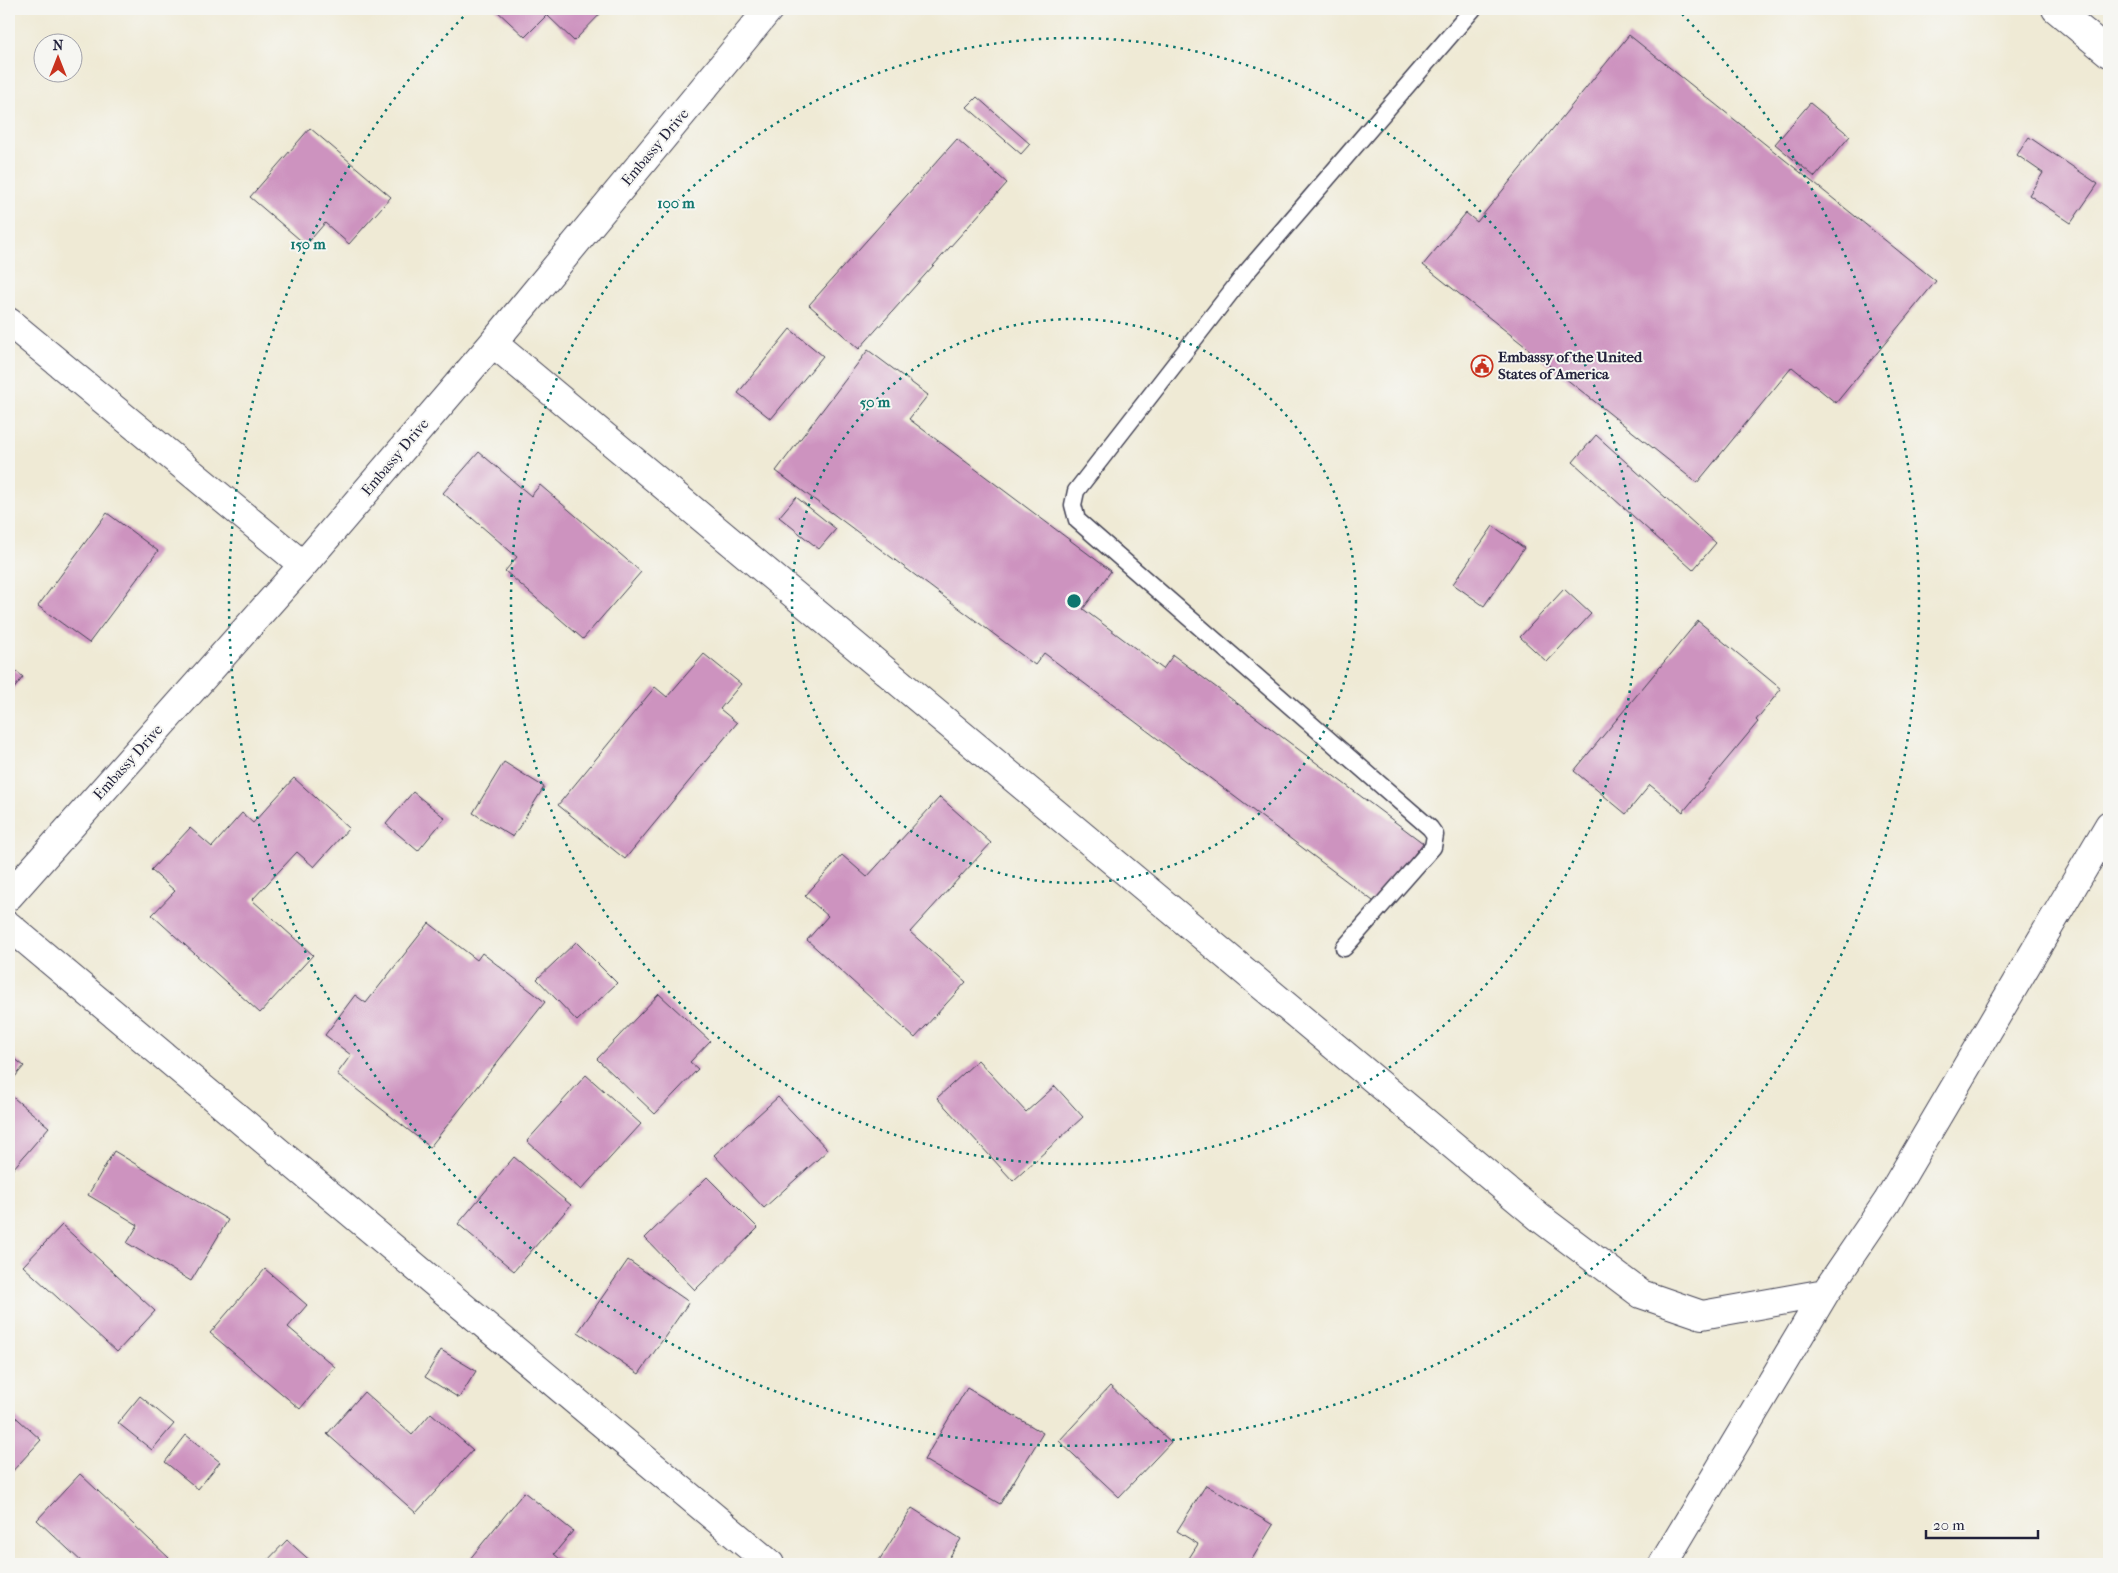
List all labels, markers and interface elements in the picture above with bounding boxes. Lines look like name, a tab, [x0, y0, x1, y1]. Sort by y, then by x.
north arrow	[32, 32, 82, 82]
text: N	[53, 37, 64, 54]
street label: Embassy Drive	[618, 104, 693, 189]
text: 100 m	[657, 194, 695, 212]
text: 150 m	[290, 235, 326, 253]
place label: Embassy of the United States of America	[1498, 348, 1643, 383]
public building icon: Embassy of the United States of America	[1470, 354, 1494, 378]
text: 50 m	[860, 393, 891, 411]
street label: Embassy Drive	[358, 414, 433, 499]
centre of rings	[1065, 592, 1083, 610]
street label: Embassy Drive	[89, 720, 167, 803]
scale bar	[1926, 1508, 2038, 1540]
text: 20 m	[1933, 1516, 1965, 1534]

